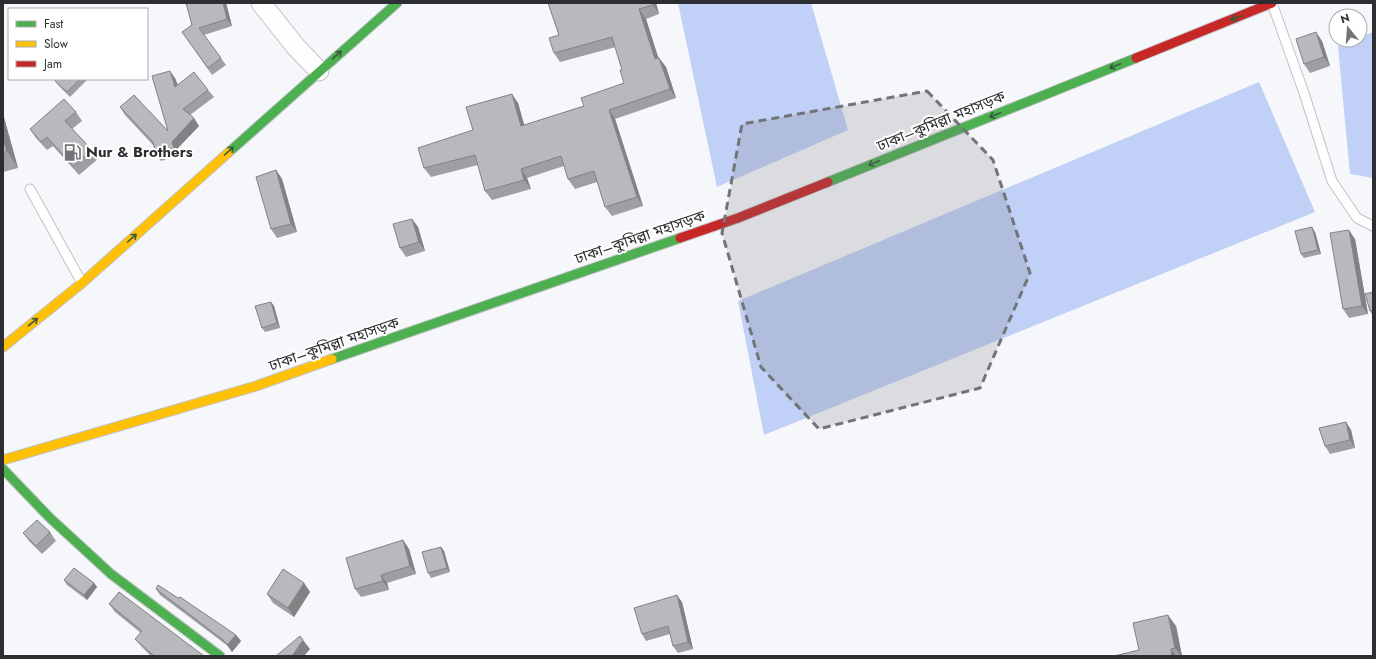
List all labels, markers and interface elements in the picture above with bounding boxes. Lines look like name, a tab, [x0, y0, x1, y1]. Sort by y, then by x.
legend	[8, 8, 148, 80]
north arrow	[1328, 8, 1368, 48]
text: N	[1339, 10, 1352, 27]
one-way arrow	[1230, 14, 1242, 22]
text: Fast	[44, 15, 63, 33]
text: Slow	[44, 35, 69, 53]
one-way arrow	[331, 51, 342, 60]
text: Jam	[42, 55, 62, 73]
one-way arrow	[1110, 63, 1122, 70]
street label: ঢাকা–কুমিল্লা মহাসড়ক	[873, 85, 1009, 157]
one-way arrow	[989, 111, 1001, 119]
place label: Nur & Brothers	[86, 141, 193, 163]
fuel station icon: Nur & Brothers	[63, 142, 83, 162]
one-way arrow	[224, 147, 235, 156]
one-way arrow	[868, 160, 880, 167]
street label: ঢাকা–কুমিল্লা মহাসড়ক	[571, 204, 709, 270]
one-way arrow	[127, 234, 137, 243]
street label: ঢাকা–কুমিল্লা মহাসড়ক	[265, 311, 403, 377]
one-way arrow	[28, 318, 39, 327]

